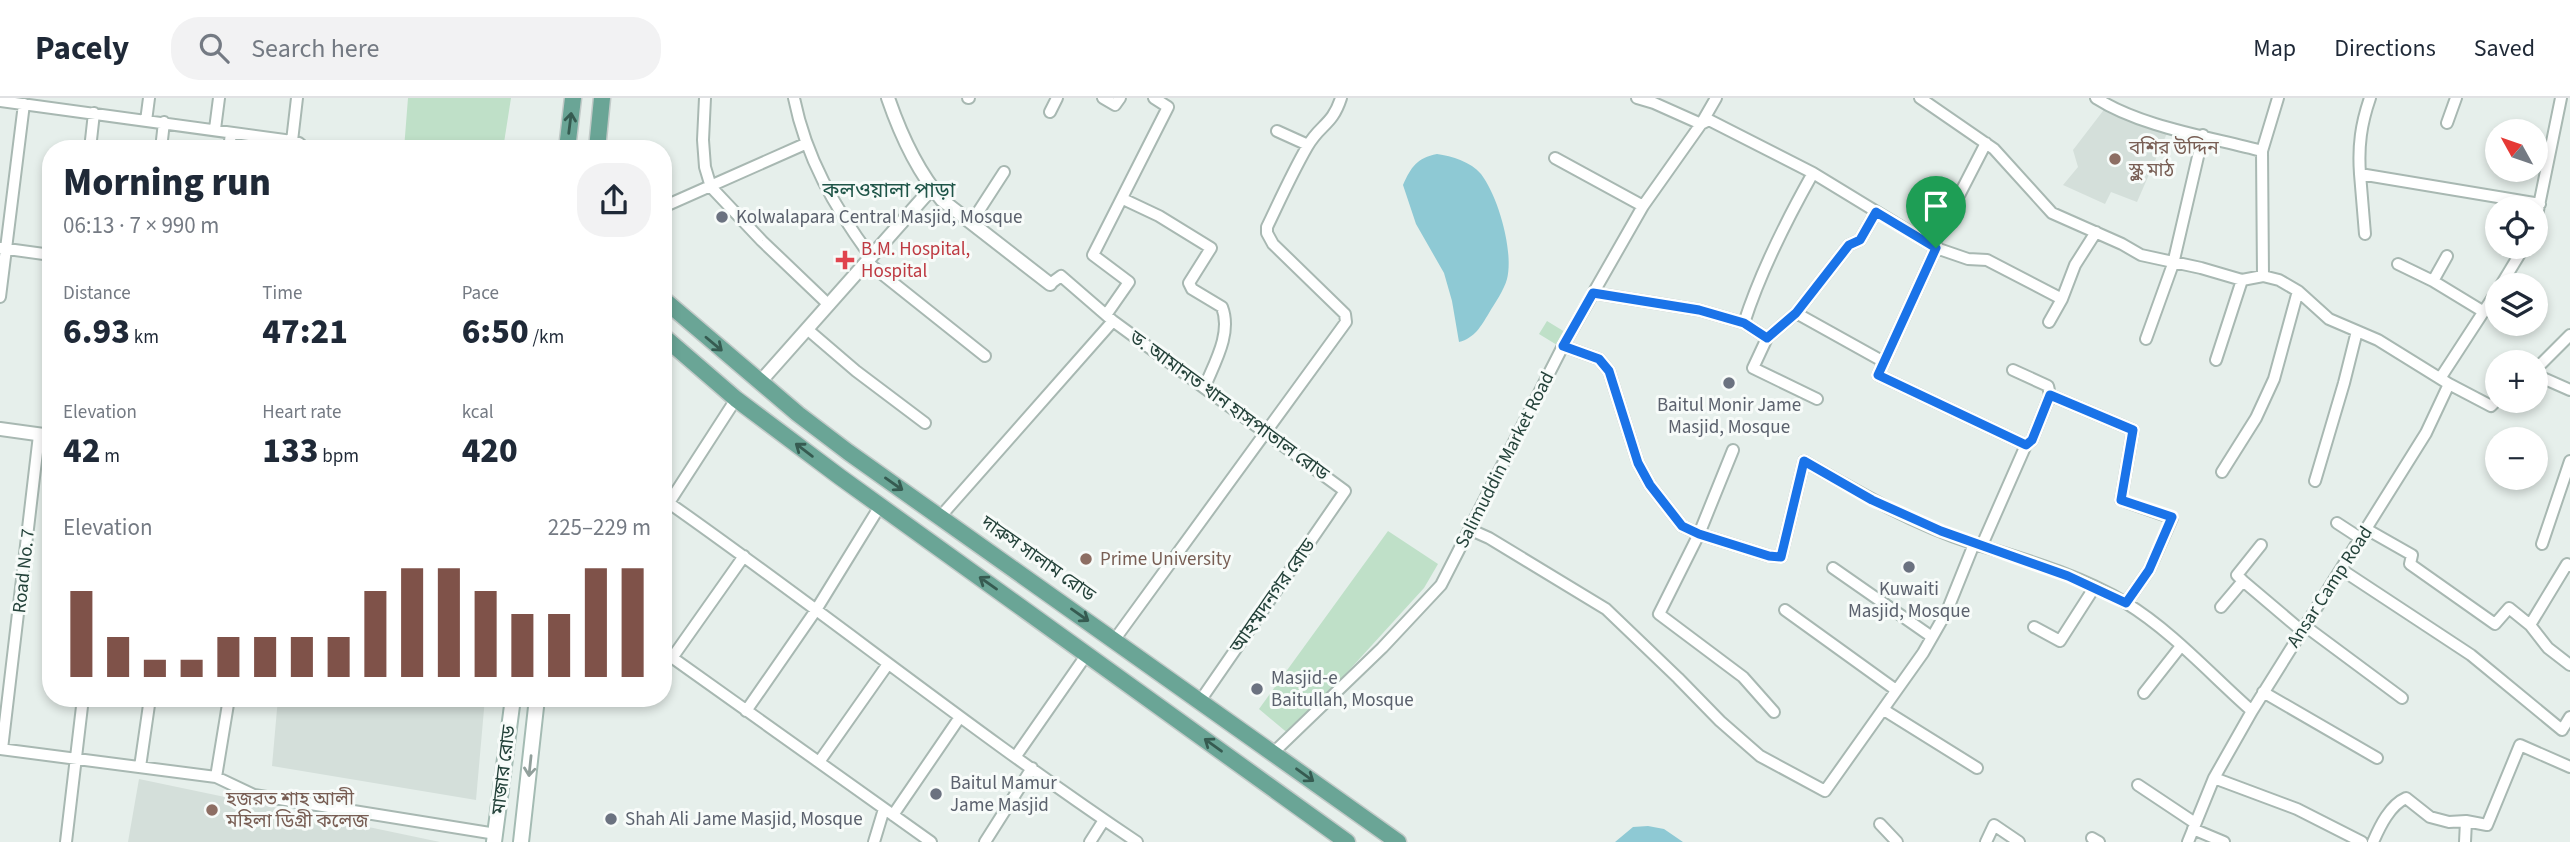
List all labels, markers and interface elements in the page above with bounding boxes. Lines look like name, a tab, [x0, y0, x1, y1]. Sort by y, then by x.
search box	[171, 17, 661, 80]
text: Pacely	[35, 25, 129, 72]
icon: search	[195, 29, 233, 67]
text: Search here	[251, 30, 379, 67]
text: Map	[2253, 31, 2296, 66]
text: Directions	[2334, 31, 2436, 66]
text: Saved	[2474, 31, 2535, 66]
one-way arrow	[564, 113, 577, 135]
north arrow	[2485, 119, 2548, 182]
map controls	[2485, 119, 2548, 490]
place label: বশির উদ্দিন স্কুল মাঠ	[2128, 135, 2219, 184]
marker: বশির উদ্দিন স্কুল মাঠ	[2107, 151, 2123, 167]
text: Morning run	[63, 156, 271, 210]
button: share	[577, 163, 651, 237]
district label: কলওয়ালা পাড়া	[822, 175, 956, 205]
pin	[1906, 176, 1966, 248]
icon: arrive	[1917, 187, 1955, 225]
button: locate	[2485, 196, 2548, 259]
place label: Kolwalapara Central Masjid, Mosque	[736, 204, 1022, 231]
text: 06:13 · 7 × 990 m	[63, 209, 219, 242]
marker: Kolwalapara Central Masjid, Mosque	[714, 209, 730, 225]
place label: B.M. Hospital, Hospital	[861, 236, 970, 285]
marker: B.M. Hospital, Hospital	[835, 250, 855, 270]
button: layers	[2485, 273, 2548, 336]
text: Distance	[63, 280, 131, 307]
text: Time	[262, 280, 302, 307]
text: Pace	[462, 280, 499, 307]
text: 6.93	[63, 307, 130, 357]
text: 47:21	[262, 307, 348, 357]
text: 6:50	[462, 307, 529, 357]
text: km	[130, 324, 159, 351]
text: /km	[529, 324, 564, 351]
street label: ড. আমানত খান হাসপাতাল রোড	[1123, 324, 1335, 488]
one-way arrow	[705, 336, 723, 352]
button: +	[2485, 350, 2548, 413]
street label: Salimuddin Market Road	[1449, 367, 1561, 553]
marker: Baitul Monir Jame Masjid, Mosque	[1721, 375, 1737, 391]
place label: Baitul Monir Jame Masjid, Mosque	[1657, 392, 1801, 441]
text: Elevation	[63, 399, 137, 426]
text: Heart rate	[262, 399, 341, 426]
text: kcal	[462, 399, 494, 426]
text: 42	[63, 426, 100, 476]
text: 133	[262, 426, 318, 476]
text: 420	[462, 426, 518, 476]
button: −	[2485, 427, 2548, 490]
one-way arrow	[795, 442, 814, 457]
text: m	[100, 443, 120, 470]
text: bpm	[318, 443, 359, 470]
one-way arrow	[884, 477, 903, 491]
street label: দারুস সালাম রোড	[974, 509, 1101, 609]
text: Elevation	[63, 511, 153, 544]
text: 225–229 m	[548, 511, 651, 544]
street label: Ansar Camp Road	[2281, 521, 2379, 653]
street label: Road No. 7	[6, 527, 42, 615]
street label: আহম্মদনগর রোড	[1223, 533, 1323, 659]
place label: Prime University	[1100, 546, 1231, 573]
marker: Prime University	[1078, 551, 1094, 567]
marker: Kuwaiti Masjid, Mosque	[1901, 559, 1917, 575]
one-way arrow	[979, 576, 998, 590]
place label: Kuwaiti Masjid, Mosque	[1848, 576, 1970, 625]
one-way arrow	[1070, 608, 1089, 622]
place label: Masjid-e Baitullah, Mosque	[1271, 665, 1414, 714]
marker: Masjid-e Baitullah, Mosque	[1249, 681, 1265, 697]
street label: মাজার রোড	[485, 723, 523, 817]
one-way arrow	[1204, 737, 1223, 752]
one-way arrow	[523, 754, 536, 777]
one-way arrow	[1295, 768, 1314, 782]
place label: Baitul Mamur Jame Masjid	[950, 770, 1057, 819]
place label: হজরত শাহ আলী মহিলা ডিগ্রী কলেজ	[225, 786, 369, 835]
marker: Baitul Mamur Jame Masjid	[928, 786, 944, 802]
marker: হজরত শাহ আলী মহিলা ডিগ্রী কলেজ	[204, 802, 220, 818]
place label: Shah Ali Jame Masjid, Mosque	[625, 806, 863, 833]
marker: Shah Ali Jame Masjid, Mosque	[603, 811, 619, 827]

